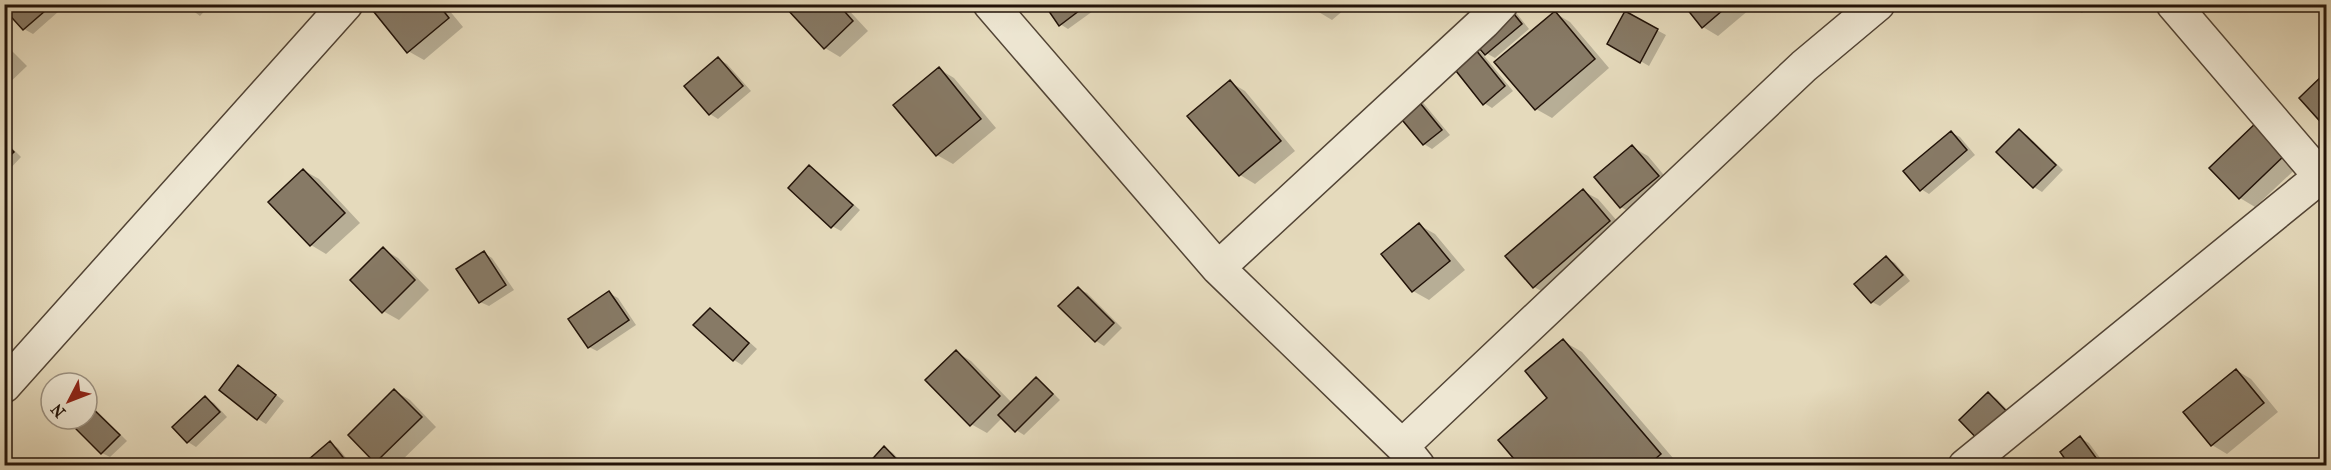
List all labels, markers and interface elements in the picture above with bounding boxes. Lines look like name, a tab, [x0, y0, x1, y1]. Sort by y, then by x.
north arrow	[39, 371, 99, 431]
text: N	[47, 399, 69, 422]

